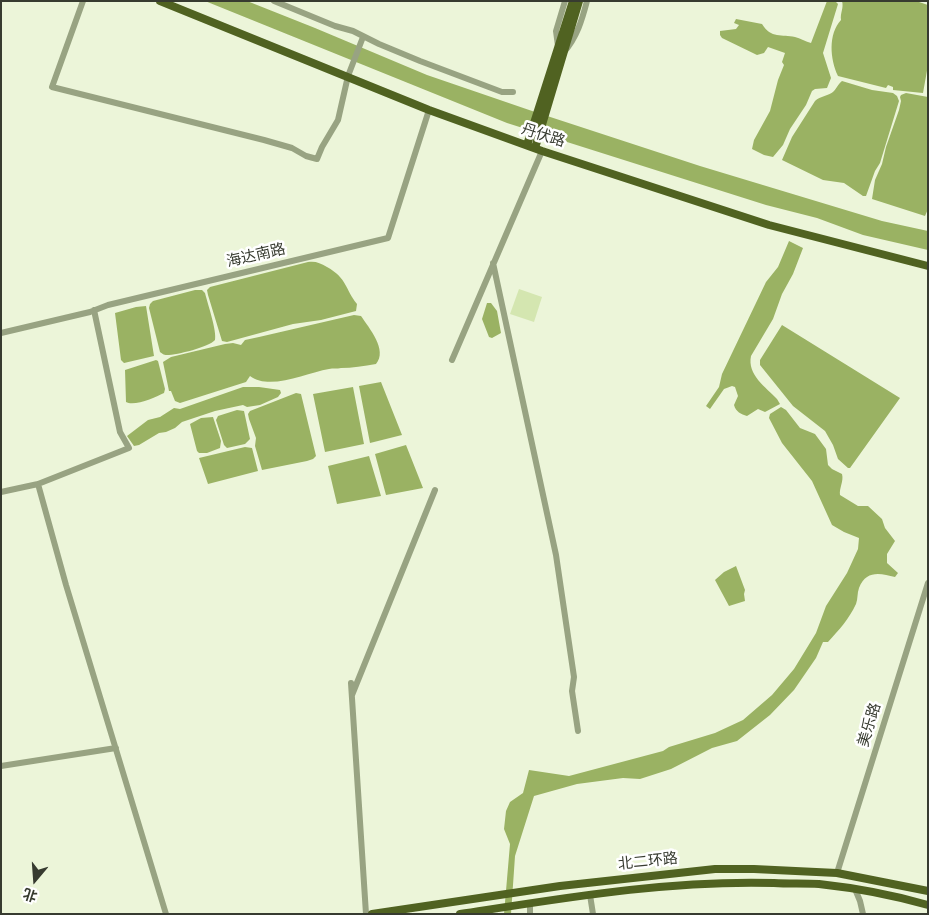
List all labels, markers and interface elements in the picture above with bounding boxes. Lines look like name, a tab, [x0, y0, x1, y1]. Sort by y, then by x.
street label: 丹伏路	[519, 120, 567, 152]
street label: 海达南路	[225, 240, 287, 272]
street label: 美乐路	[855, 701, 885, 749]
street label: 北二环路	[617, 850, 679, 874]
north arrow	[10, 855, 60, 905]
text: 北	[21, 884, 39, 905]

